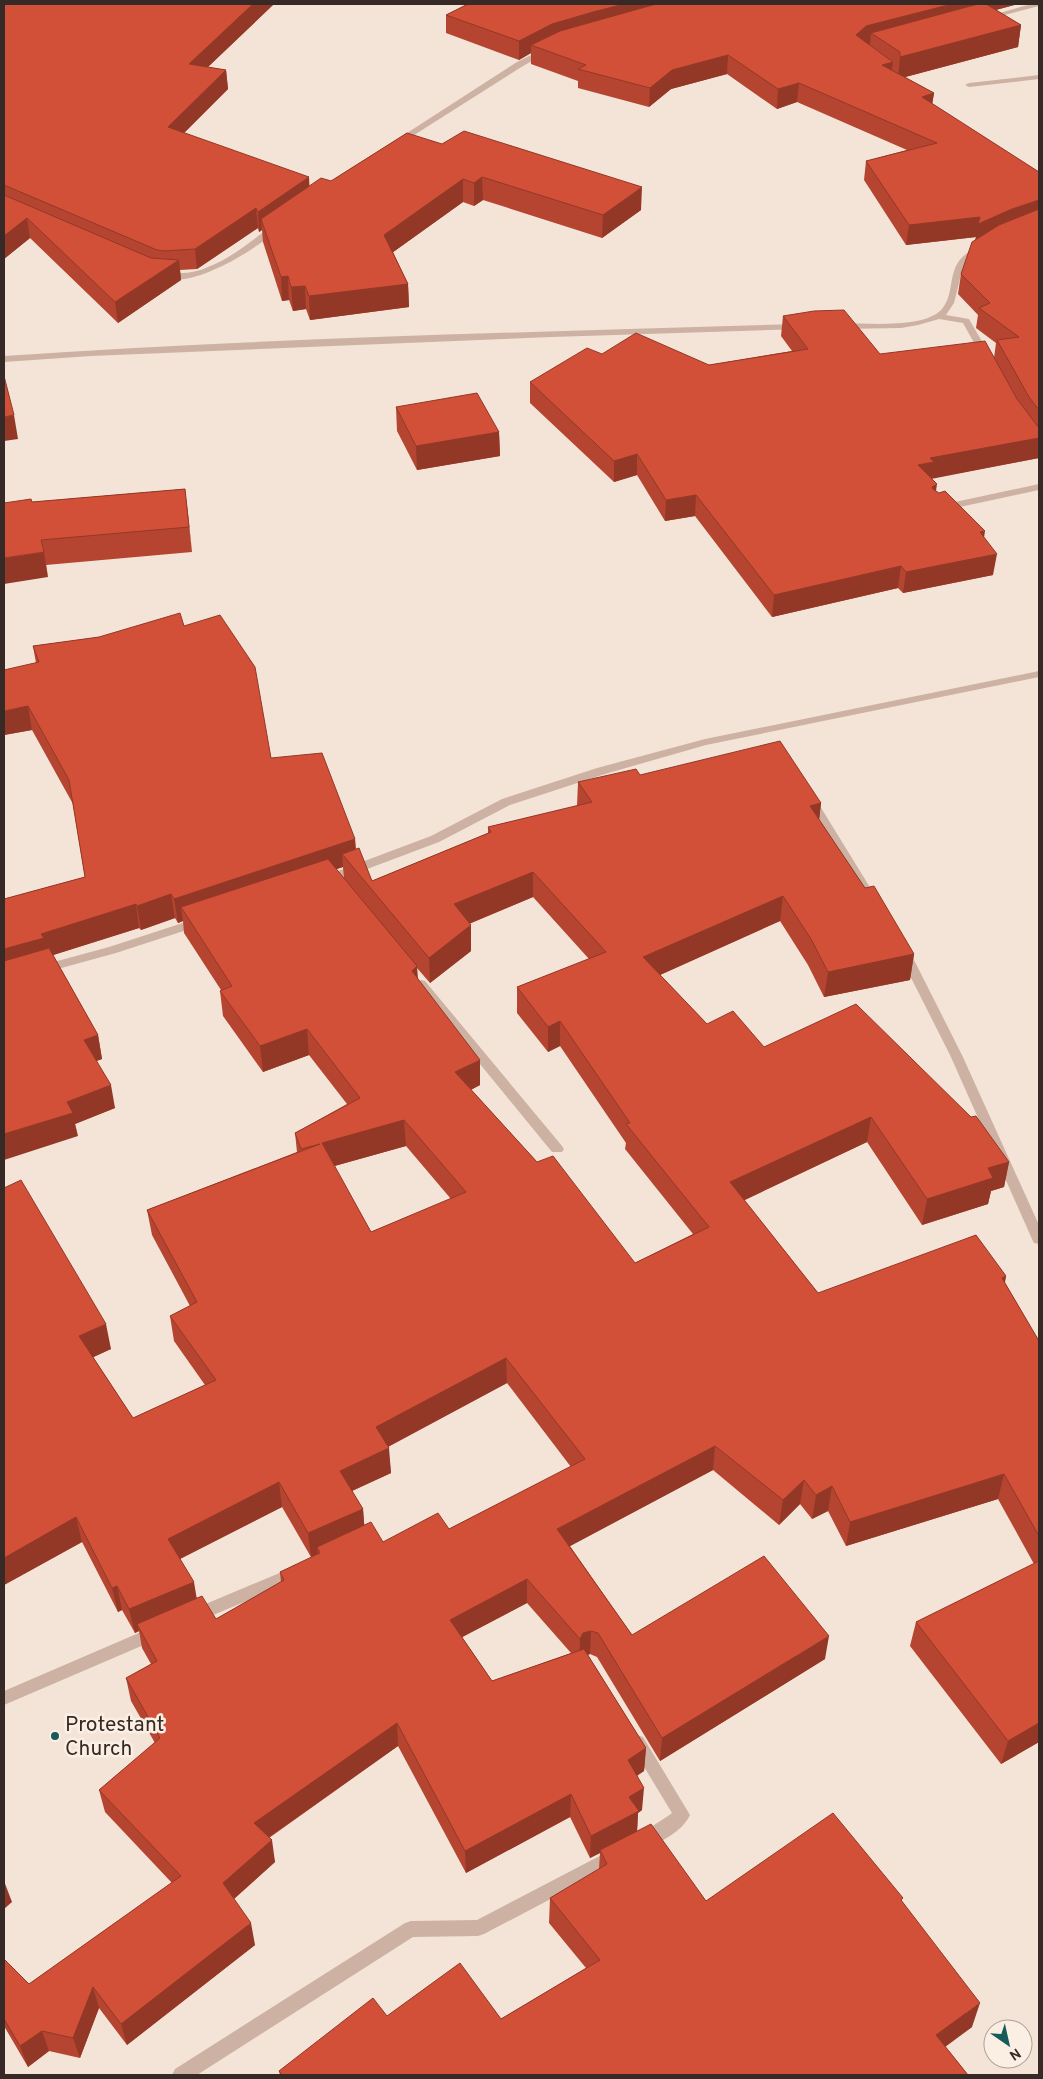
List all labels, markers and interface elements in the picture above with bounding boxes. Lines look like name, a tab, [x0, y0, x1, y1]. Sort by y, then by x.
place label: Protestant Church	[65, 1712, 164, 1763]
marker: Protestant Church	[49, 1730, 61, 1742]
north arrow	[983, 2019, 1033, 2069]
text: N	[1006, 2044, 1023, 2063]

